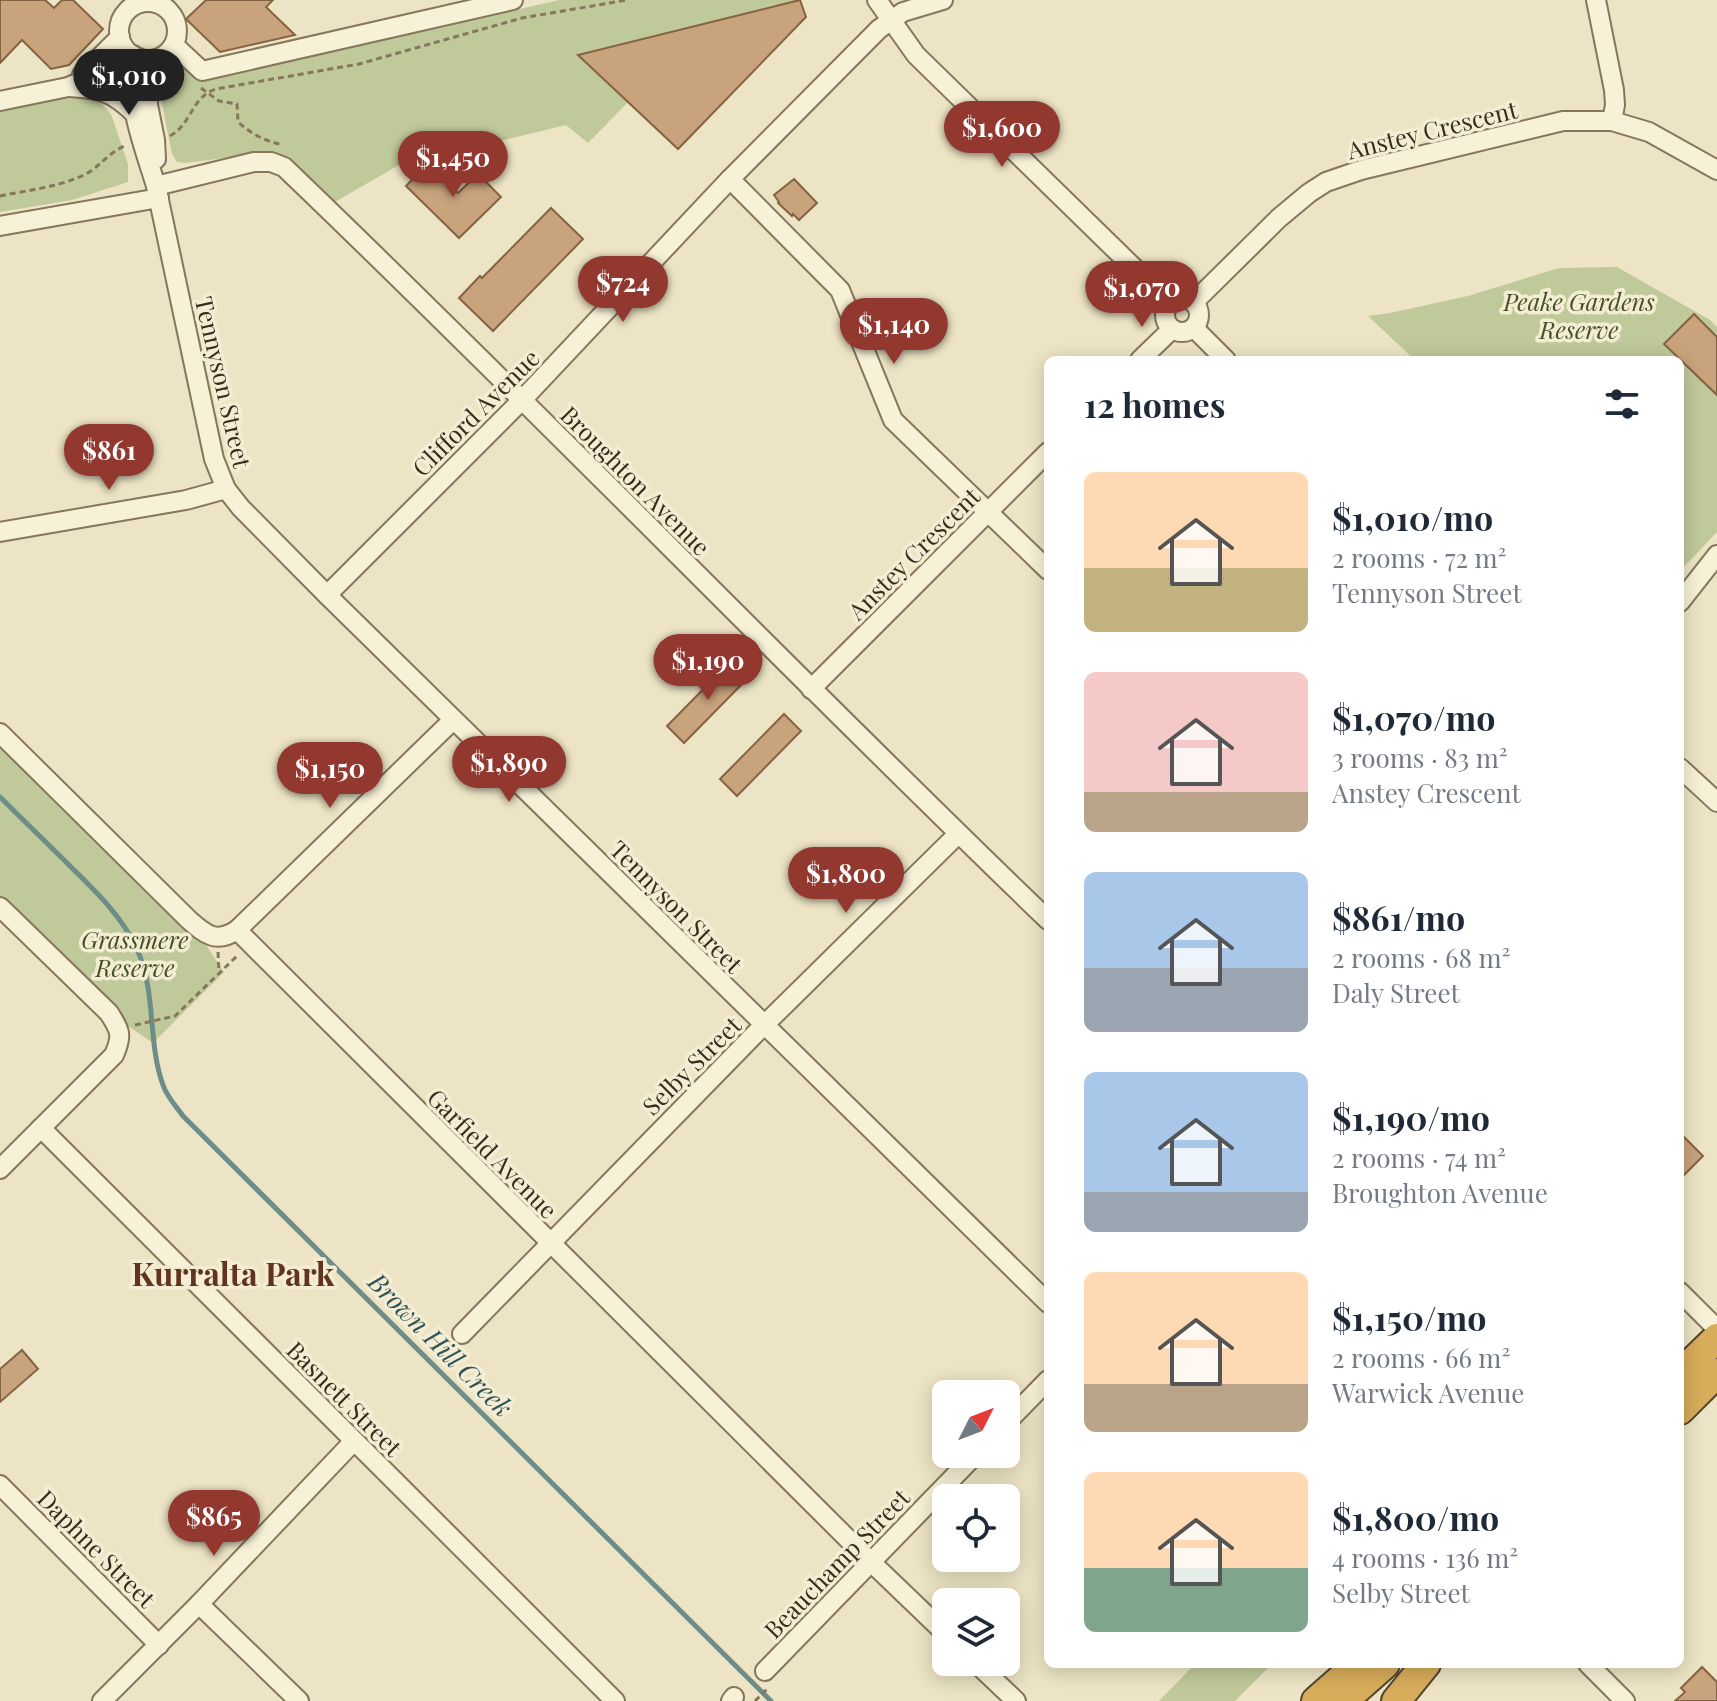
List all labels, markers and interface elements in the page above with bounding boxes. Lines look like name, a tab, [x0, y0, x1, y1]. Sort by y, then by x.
pin: $1,010	[64, 49, 194, 117]
text: $1,010	[91, 57, 167, 92]
street label: Anstey Crescent	[1343, 92, 1521, 166]
pin: $1,600	[937, 101, 1067, 169]
text: $1,600	[962, 109, 1042, 144]
pin: $1,450	[388, 131, 518, 199]
text: $1,450	[416, 139, 490, 174]
pin: $724	[576, 256, 670, 324]
pin: $1,070	[1077, 261, 1207, 329]
text: $724	[596, 264, 650, 299]
text: $1,070	[1103, 269, 1181, 304]
park label: Peake Gardens Reserve	[1502, 285, 1655, 345]
street label: Tennyson Street	[189, 293, 259, 471]
pin: $1,140	[829, 298, 959, 366]
text: $1,140	[858, 306, 930, 341]
street label: Clifford Avenue	[405, 342, 545, 482]
text: 12 homes	[1084, 381, 1225, 427]
icon: filters	[1600, 382, 1644, 426]
street label: Broughton Avenue	[554, 398, 718, 562]
pin: $861	[62, 424, 156, 492]
text: $861	[82, 432, 136, 467]
street label: Anstey Crescent	[839, 480, 986, 627]
text: $1,010/mo	[1332, 494, 1493, 540]
icon: home	[1148, 504, 1244, 600]
text: 2 rooms · 72 m²	[1332, 540, 1506, 575]
text: Tennyson Street	[1332, 575, 1522, 610]
pin: $1,190	[643, 634, 773, 702]
text: $1,190	[671, 642, 745, 677]
text: $1,070/mo	[1332, 694, 1496, 740]
icon: home	[1148, 704, 1244, 800]
pin: $1,890	[444, 736, 574, 804]
text: 3 rooms · 83 m²	[1332, 740, 1508, 775]
pin: $1,150	[265, 742, 395, 810]
text: $1,890	[470, 744, 548, 779]
text: $1,150	[295, 750, 365, 785]
text: Anstey Crescent	[1332, 775, 1521, 810]
street label: Tennyson Street	[604, 833, 751, 980]
pin: $1,800	[781, 847, 911, 915]
text: $1,800	[806, 855, 886, 890]
text: $861/mo	[1332, 894, 1465, 940]
icon: home	[1148, 904, 1244, 1000]
park label: Grassmere Reserve	[81, 923, 189, 983]
text: 2 rooms · 68 m²	[1332, 940, 1510, 975]
text: Daly Street	[1332, 975, 1460, 1010]
street label: Selby Street	[635, 1008, 748, 1121]
street label: Garfield Avenue	[421, 1081, 565, 1225]
text: $1,190/mo	[1332, 1094, 1490, 1140]
icon: home	[1148, 1104, 1244, 1200]
text: 2 rooms · 74 m²	[1332, 1140, 1506, 1175]
text: Broughton Avenue	[1332, 1175, 1548, 1210]
district label: Kurralta Park	[131, 1251, 335, 1294]
water label: Brown Hill Creek	[361, 1264, 521, 1424]
text: $1,150/mo	[1332, 1294, 1486, 1340]
icon: home	[1148, 1304, 1244, 1400]
street label: Basnett Street	[281, 1334, 410, 1463]
text: 2 rooms · 66 m²	[1332, 1340, 1510, 1375]
text: Warwick Avenue	[1332, 1375, 1524, 1410]
north arrow	[932, 1380, 1020, 1468]
map controls	[932, 1380, 1020, 1676]
street label: Beauchamp Street	[756, 1481, 916, 1645]
street label: Daphne Street	[31, 1482, 163, 1614]
button: locate	[932, 1484, 1020, 1572]
pin: $865	[167, 1490, 261, 1558]
text: $1,800/mo	[1332, 1494, 1499, 1540]
text: $865	[186, 1498, 242, 1533]
icon: home	[1148, 1504, 1244, 1600]
text: 4 rooms · 136 m²	[1332, 1540, 1518, 1575]
text: Selby Street	[1332, 1575, 1470, 1610]
button: layers	[932, 1588, 1020, 1676]

